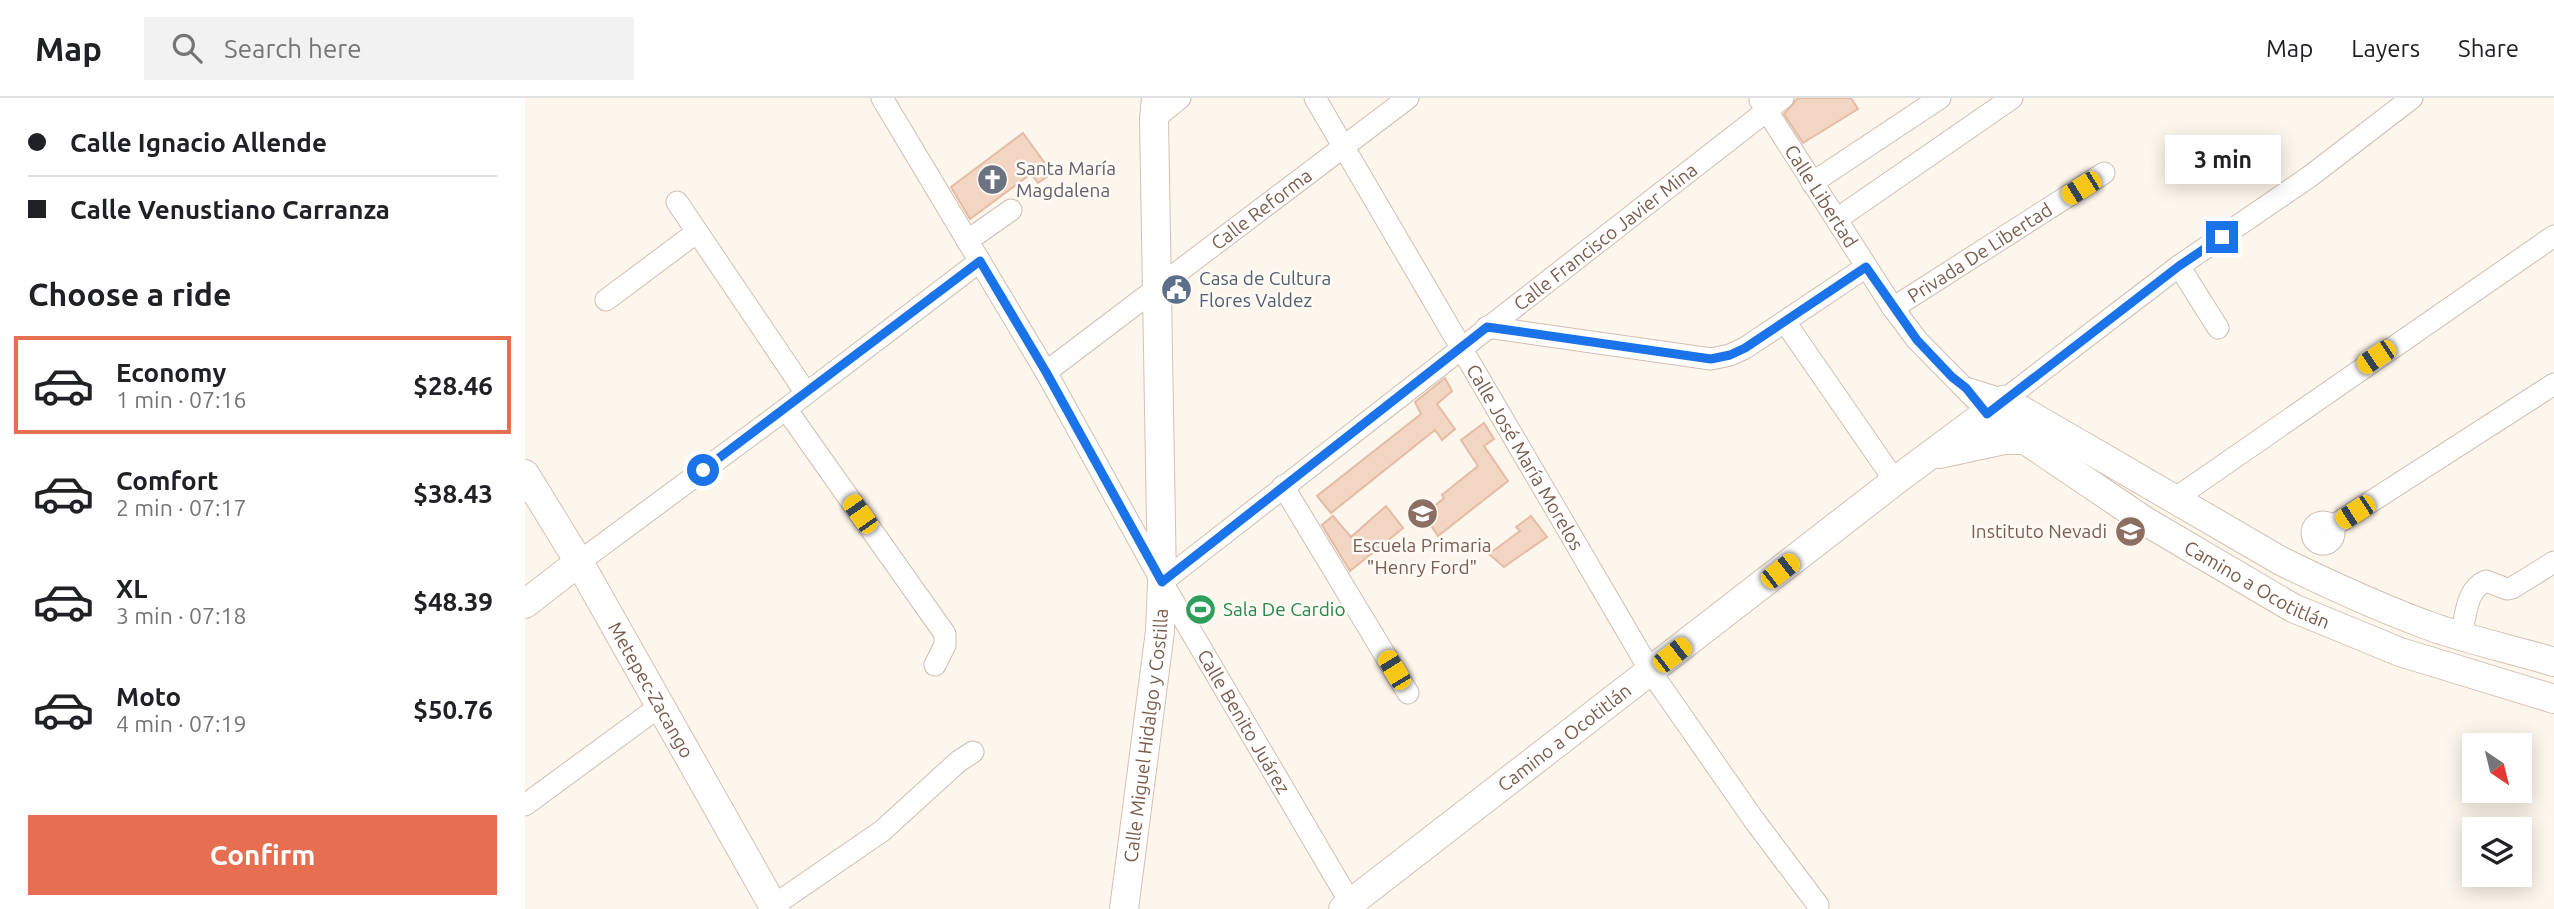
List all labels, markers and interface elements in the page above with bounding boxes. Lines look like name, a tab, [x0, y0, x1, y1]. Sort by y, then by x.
search box	[144, 17, 634, 80]
icon: search	[168, 29, 206, 67]
text: Map	[35, 30, 102, 67]
text: Search here	[224, 34, 362, 63]
text: Map	[2266, 35, 2313, 62]
text: Layers	[2351, 35, 2420, 62]
text: Share	[2458, 35, 2519, 62]
text: Calle Ignacio Allende	[70, 128, 327, 157]
callout: 3 min	[2164, 136, 2280, 184]
street label: Calle Libertad	[1780, 141, 1862, 252]
text: 3 min	[2194, 147, 2252, 172]
place label: Santa María Magdalena	[1016, 157, 1116, 201]
street label: Calle Francisco Javier Mina	[1509, 158, 1701, 315]
church icon: Santa María Magdalena	[976, 162, 1010, 196]
street label: Calle Reforma	[1207, 164, 1316, 254]
car	[2058, 168, 2105, 208]
text: Calle Venustiano Carranza	[70, 195, 390, 224]
street label: Privada De Libertad	[1903, 198, 2056, 307]
route end	[2206, 221, 2238, 253]
place label: Casa de Cultura Flores Valdez	[1199, 267, 1331, 311]
public building icon: Casa de Cultura Flores Valdez	[1159, 272, 1193, 306]
text: Choose a ride	[28, 276, 231, 312]
car	[2353, 337, 2400, 377]
icon: car	[32, 354, 95, 417]
text: Economy	[116, 358, 226, 387]
street label: Calle José María Morelos	[1462, 360, 1588, 554]
text: $28.46	[413, 371, 493, 400]
text: 1 min · 07:16	[116, 387, 247, 412]
route start	[687, 454, 719, 486]
icon: car	[32, 462, 95, 525]
text: Comfort	[116, 466, 219, 495]
text: $38.43	[413, 479, 493, 508]
car	[840, 491, 881, 537]
car	[2332, 492, 2379, 532]
text: 2 min · 07:17	[116, 495, 247, 520]
school or university icon: Escuela Primaria "Henry Ford"	[1405, 497, 1439, 531]
school or university icon: Instituto Nevadi	[2113, 514, 2147, 548]
place label: Instituto Nevadi	[1971, 520, 2107, 542]
place label: Escuela Primaria "Henry Ford"	[1352, 534, 1492, 578]
street label: Camino a Ocotitlán	[2181, 536, 2333, 633]
car	[1757, 550, 1804, 592]
icon: car	[32, 570, 95, 633]
text: XL	[116, 574, 147, 603]
text: $48.39	[413, 587, 493, 616]
sports icon: Sala De Cardio	[1183, 592, 1217, 626]
place label: Sala De Cardio	[1223, 598, 1346, 620]
text: 3 min · 07:18	[116, 603, 247, 628]
street label: Calle Miguel Hidalgo y Costilla	[1119, 608, 1172, 864]
street label: Metepec-Zacango	[604, 618, 698, 762]
car	[1649, 634, 1696, 676]
street label: Calle Benito Juárez	[1193, 645, 1295, 798]
car	[1375, 647, 1414, 693]
icon: car	[32, 678, 95, 741]
street label: Camino a Ocotitlán	[1493, 679, 1635, 796]
text: Moto	[116, 682, 181, 711]
text: $50.76	[413, 695, 493, 724]
text: 4 min · 07:19	[116, 711, 247, 736]
north arrow	[2462, 733, 2532, 803]
map controls	[2462, 733, 2532, 887]
button: Confirm	[28, 815, 497, 895]
button: layers	[2462, 817, 2532, 887]

